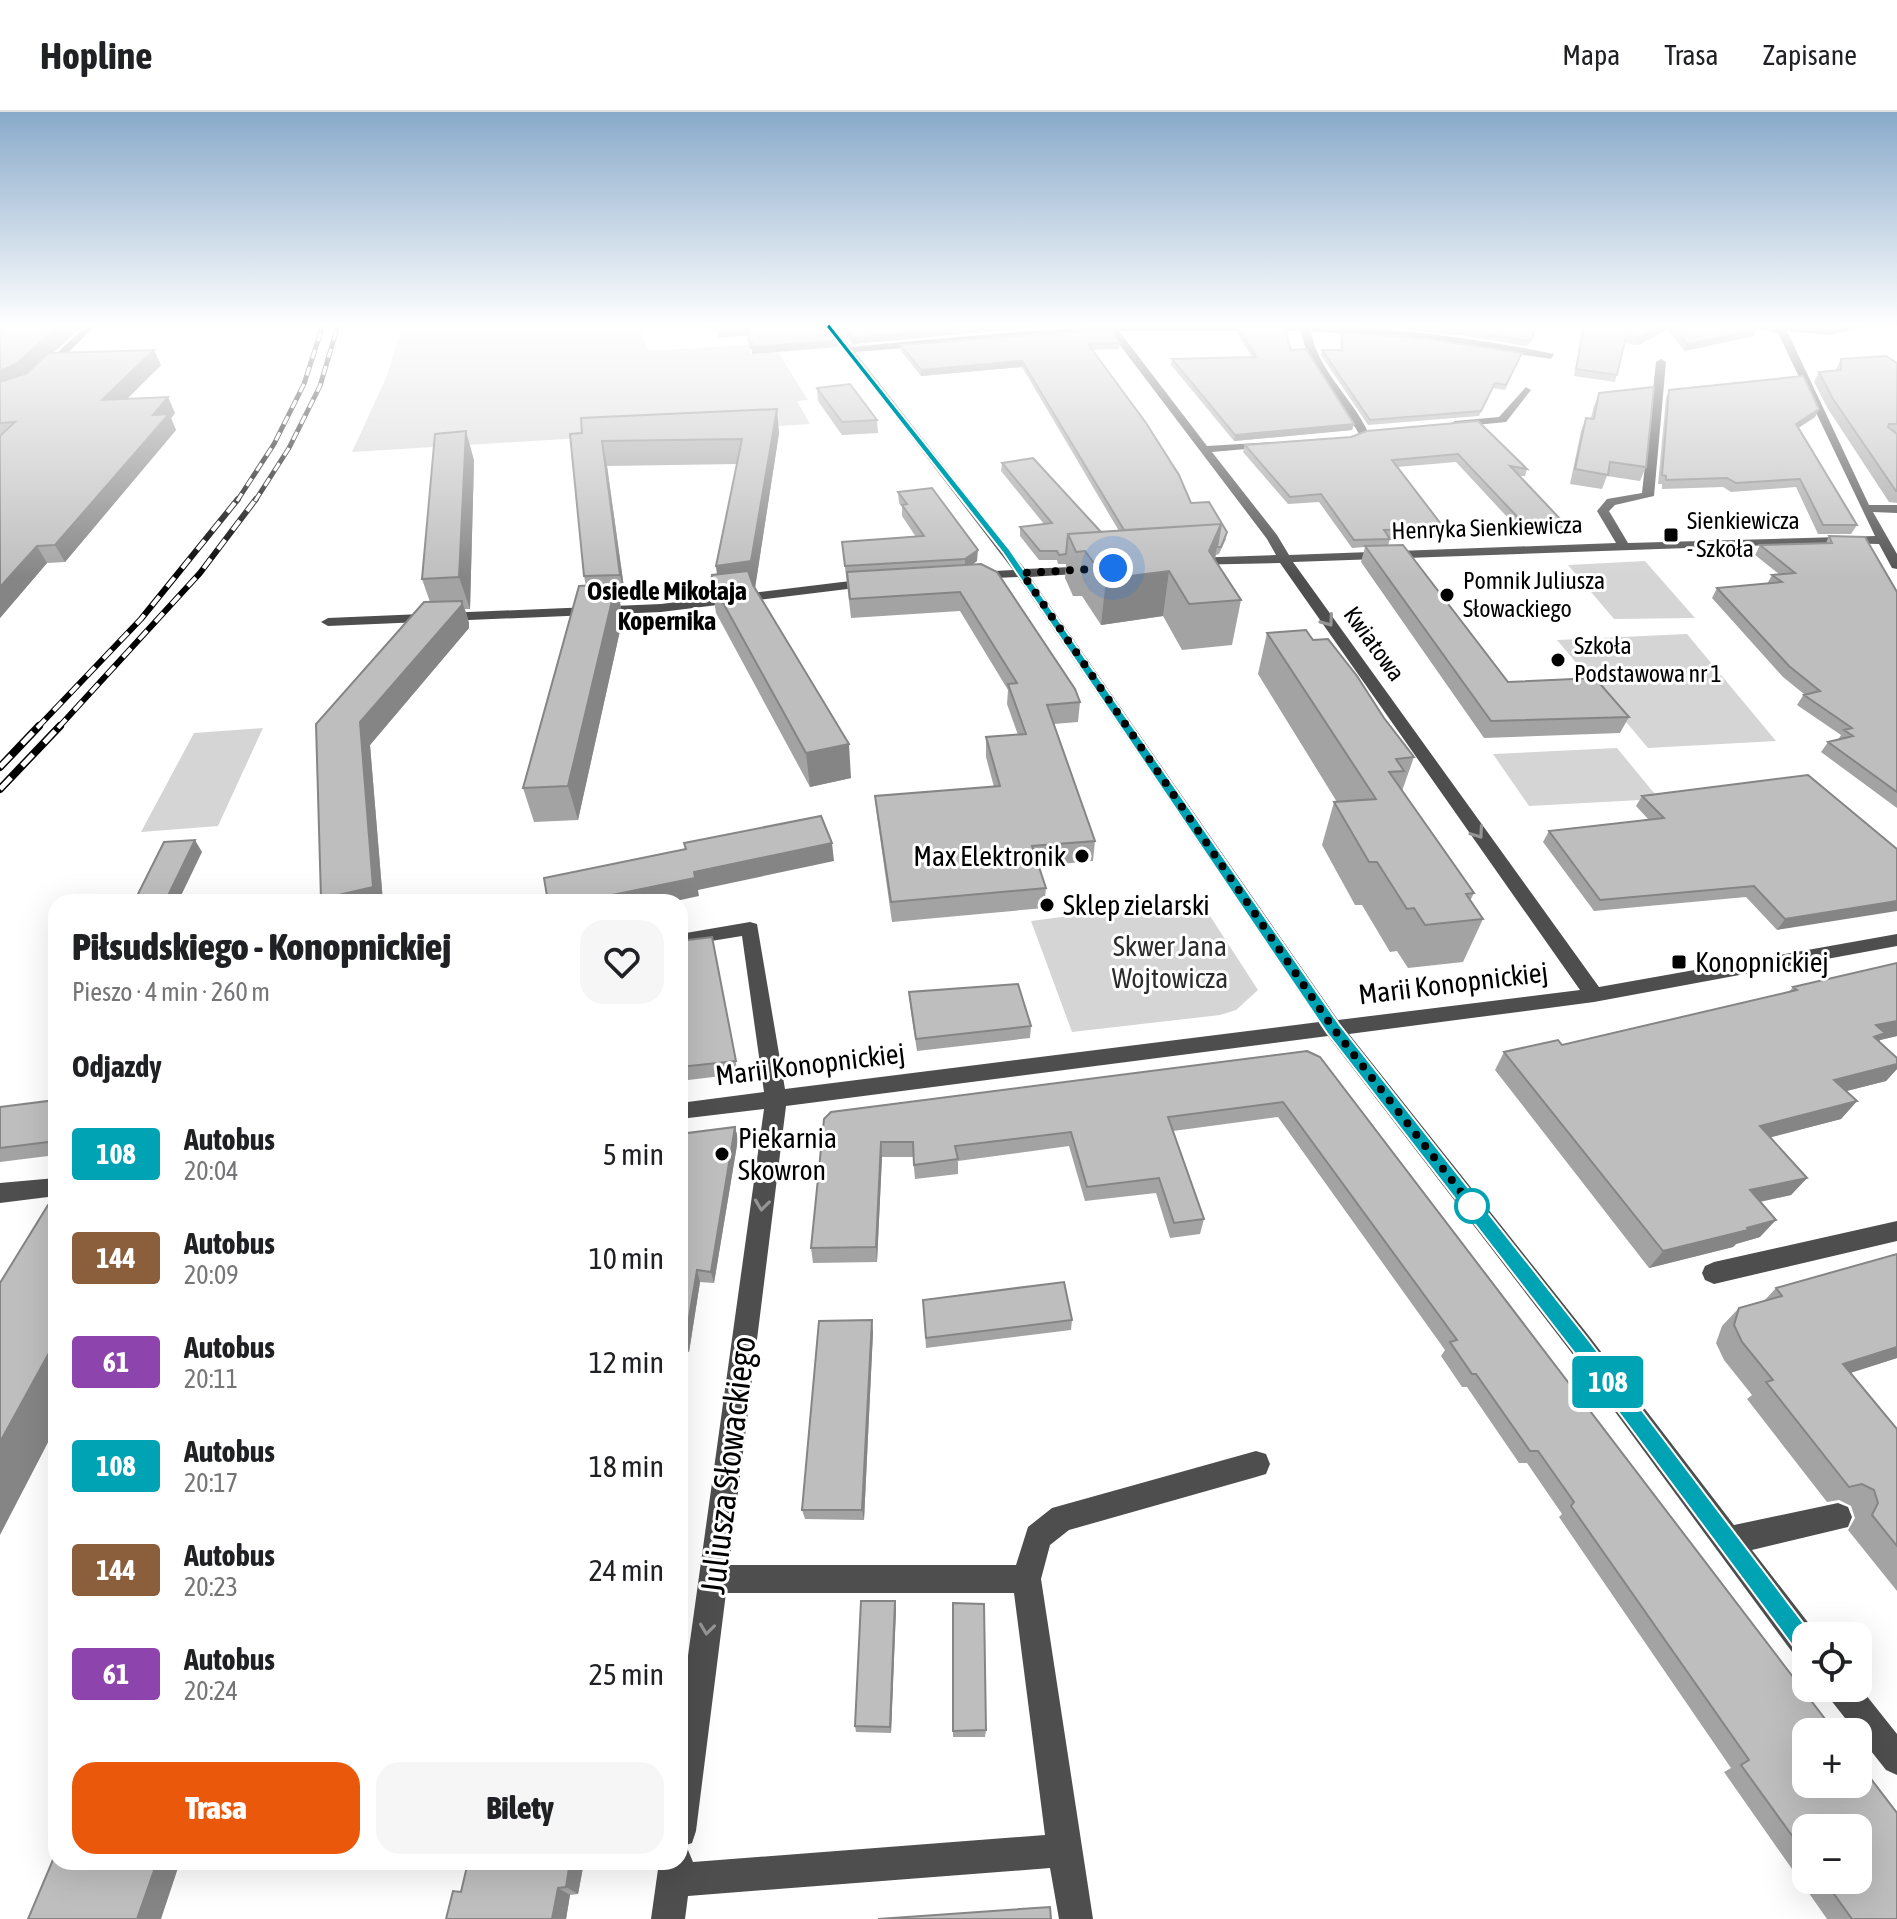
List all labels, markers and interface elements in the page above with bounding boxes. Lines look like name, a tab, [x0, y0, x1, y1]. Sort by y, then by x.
text: Hopline	[40, 34, 152, 77]
text: Mapa	[1562, 39, 1620, 71]
text: Trasa	[1664, 39, 1718, 71]
text: Zapisane	[1762, 39, 1857, 71]
place label: Sienkiewicza - Szkoła	[1687, 507, 1800, 562]
street label: Henryka Sienkiewicza	[1391, 511, 1583, 544]
marker: Sienkiewicza - Szkoła	[1662, 526, 1680, 544]
your location	[1093, 548, 1133, 588]
place label: Pomnik Juliusza Słowackiego	[1463, 567, 1605, 622]
district label: Osiedle Mikołaja Kopernika	[587, 576, 747, 636]
marker: Pomnik Juliusza Słowackiego	[1438, 586, 1456, 604]
street label: Kwiatowa	[1338, 601, 1410, 686]
one-way arrow	[1318, 612, 1332, 626]
place label: Szkoła Podstawowa nr 1	[1574, 632, 1722, 687]
marker: Szkoła Podstawowa nr 1	[1549, 651, 1567, 669]
one-way arrow	[1469, 824, 1483, 838]
place label: Max Elektronik	[913, 840, 1066, 872]
marker: Max Elektronik	[1073, 847, 1091, 865]
place label: Sklep zielarski	[1063, 889, 1210, 921]
marker: Sklep zielarski	[1038, 896, 1056, 914]
button: heart	[580, 920, 664, 1004]
text: Piłsudskiego - Konopnickiej	[72, 925, 451, 968]
park label: Skwer Jana Wojtowicza	[1112, 930, 1228, 994]
place label: Konopnickiej	[1695, 946, 1829, 978]
marker: Konopnickiej	[1670, 953, 1688, 971]
street label: Marii Konopnickiej	[1356, 956, 1550, 1010]
text: Pieszo · 4 min · 260 m	[72, 977, 270, 1007]
street label: Marii Konopnickiej	[713, 1037, 907, 1091]
text: Odjazdy	[72, 1049, 162, 1083]
text: Autobus	[184, 1122, 275, 1156]
place label: Piekarnia Skowron	[738, 1122, 837, 1186]
text: 5 min	[603, 1137, 664, 1171]
text: 108	[96, 1138, 136, 1170]
marker: Piekarnia Skowron	[713, 1145, 731, 1163]
text: 20:04	[184, 1156, 239, 1186]
unlabelled marker	[1455, 1189, 1489, 1223]
one-way arrow	[754, 1198, 771, 1211]
text: Autobus	[184, 1226, 275, 1260]
text: 10 min	[589, 1241, 664, 1275]
text: 144	[96, 1242, 136, 1274]
text: 20:09	[184, 1260, 239, 1290]
text: Autobus	[184, 1330, 275, 1364]
street label: Juliusza Słowackiego	[692, 1334, 763, 1596]
text: 12 min	[589, 1345, 664, 1379]
text: 61	[103, 1346, 129, 1378]
line badge: 108	[1562, 1356, 1654, 1408]
text: 20:11	[184, 1364, 238, 1394]
text: 108	[1588, 1366, 1628, 1398]
text: Autobus	[184, 1434, 275, 1468]
text: 18 min	[589, 1449, 664, 1483]
text: 108	[96, 1450, 136, 1482]
text: 20:17	[184, 1468, 238, 1498]
text: Autobus	[184, 1538, 275, 1572]
text: 24 min	[589, 1553, 664, 1587]
text: 144	[96, 1554, 136, 1586]
text: 20:23	[184, 1572, 238, 1602]
map controls	[1792, 1622, 1872, 1894]
button: locate	[1792, 1622, 1872, 1702]
one-way arrow	[698, 1623, 715, 1636]
text: Autobus	[184, 1642, 275, 1676]
text: 25 min	[589, 1657, 664, 1691]
text: 61	[103, 1658, 129, 1690]
text: 20:24	[184, 1676, 238, 1706]
button: +	[1792, 1718, 1872, 1798]
button: Trasa	[72, 1762, 360, 1854]
button: Bilety	[376, 1762, 664, 1854]
button: −	[1792, 1814, 1872, 1894]

